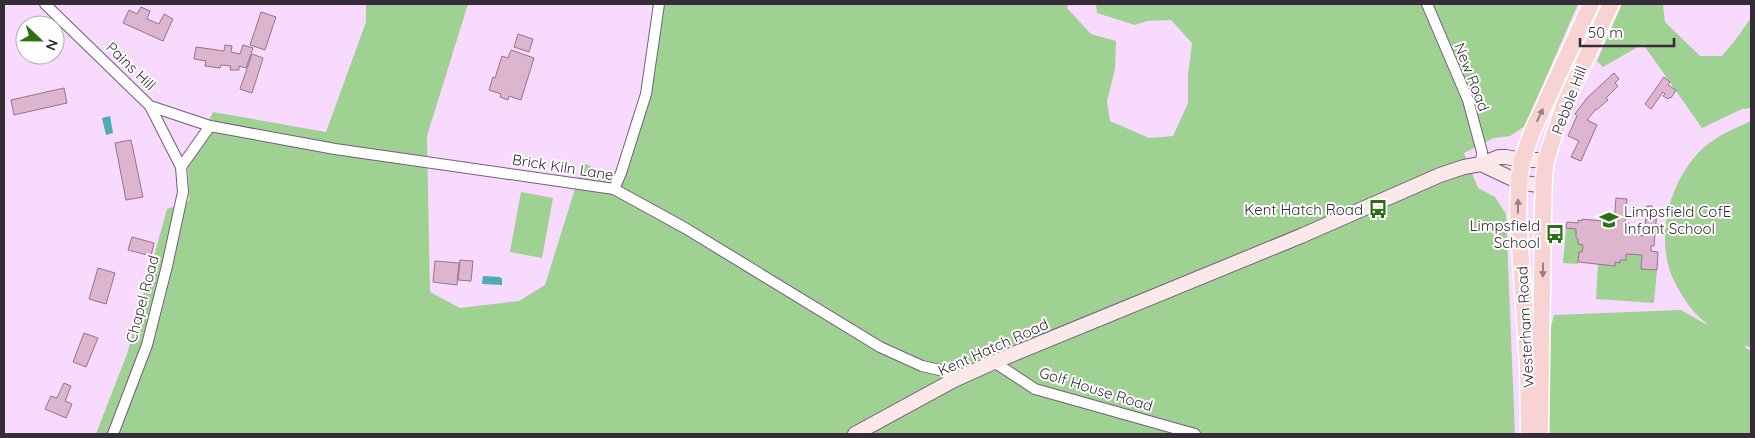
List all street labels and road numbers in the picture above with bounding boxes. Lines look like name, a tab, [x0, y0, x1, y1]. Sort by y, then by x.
street label: Pains Hill	[102, 38, 160, 94]
street label: New Road	[1450, 40, 1494, 114]
street label: Pebble Hill	[1547, 63, 1591, 137]
street label: Brick Kiln Lane	[511, 150, 615, 184]
street label: Chapel Road	[121, 253, 163, 345]
street label: Westerham Road	[1512, 266, 1538, 388]
street label: Kent Hatch Road	[935, 314, 1051, 380]
street label: Golf House Road	[1037, 363, 1155, 415]

